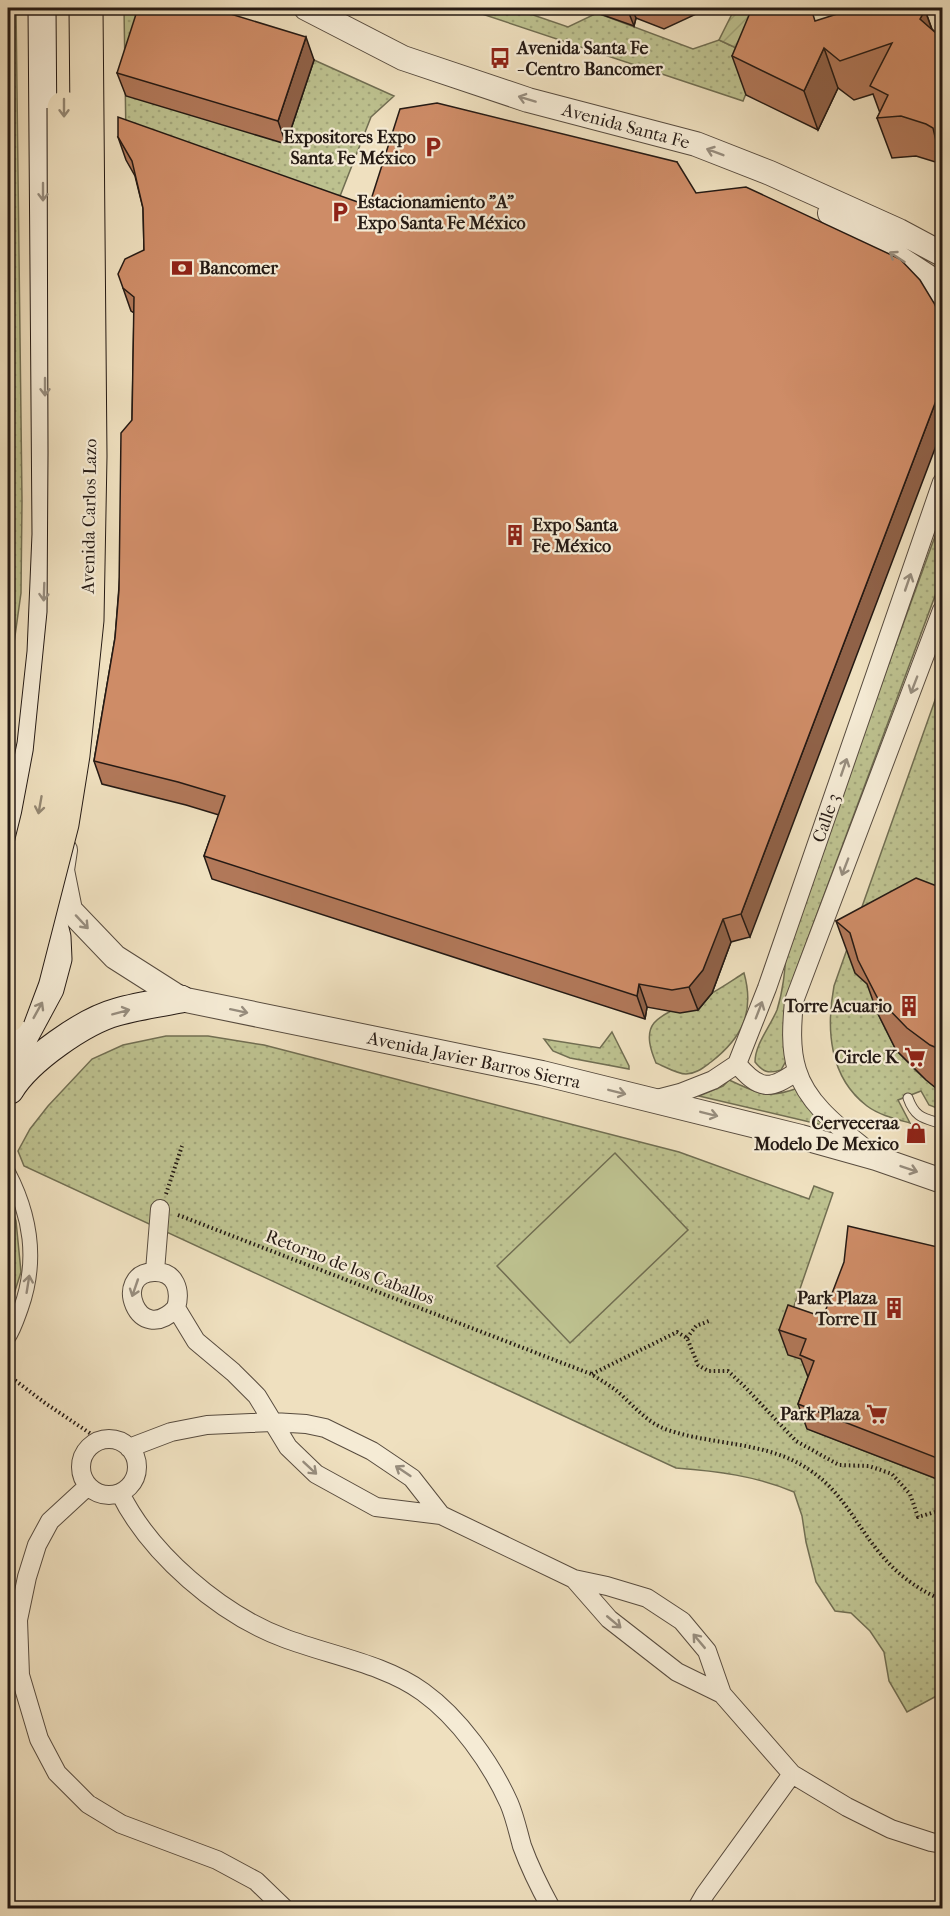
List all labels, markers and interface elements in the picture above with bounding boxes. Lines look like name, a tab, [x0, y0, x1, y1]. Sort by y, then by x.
place label: Avenida Santa Fe - Centro Bancomer	[516, 38, 663, 80]
bus stop icon: Avenida Santa Fe - Centro Bancomer	[488, 46, 512, 70]
one-way arrow	[518, 93, 537, 104]
one-way arrow	[58, 97, 69, 117]
street label: Avenida Santa Fe	[559, 99, 692, 154]
place label: Expositores Expo Santa Fe México	[283, 127, 416, 169]
parking icon: Expositores Expo Santa Fe México	[421, 135, 445, 159]
one-way arrow	[706, 146, 725, 157]
one-way arrow	[37, 181, 49, 201]
place label: Estacionamiento "A" Expo Santa Fe México	[357, 192, 526, 234]
parking icon: Estacionamiento "A" Expo Santa Fe México	[328, 200, 352, 224]
one-way arrow	[889, 251, 906, 263]
bank icon: Bancomer	[170, 256, 194, 280]
place label: Bancomer	[199, 258, 278, 279]
one-way arrow	[39, 376, 51, 396]
street label: Avenida Carlos Lazo	[78, 438, 101, 595]
place label: Expo Santa Fe México	[531, 515, 618, 557]
building icon: Expo Santa Fe México	[503, 523, 527, 547]
one-way arrow	[903, 573, 914, 592]
one-way arrow	[38, 582, 49, 602]
one-way arrow	[908, 675, 919, 693]
one-way arrow	[839, 757, 850, 776]
street label: Calle 3	[808, 791, 845, 845]
one-way arrow	[34, 795, 45, 815]
one-way arrow	[838, 857, 849, 876]
one-way arrow	[75, 915, 90, 930]
building icon: Torre Acuario	[897, 994, 921, 1018]
place label: Torre Acuario	[783, 996, 892, 1017]
one-way arrow	[33, 1001, 44, 1019]
one-way arrow	[754, 1001, 765, 1020]
one-way arrow	[111, 1005, 130, 1017]
one-way arrow	[228, 1006, 248, 1017]
street label: Avenida Javier Barros Sierra	[364, 1027, 583, 1093]
supermarket icon: Circle K	[903, 1045, 927, 1069]
place label: Circle K	[835, 1047, 900, 1068]
one-way arrow	[608, 1086, 627, 1098]
one-way arrow	[699, 1109, 718, 1121]
place label: Cerveceraa Modelo De Mexico	[753, 1113, 900, 1155]
shop icon: Cerveceraa Modelo De Mexico	[904, 1121, 928, 1145]
one-way arrow	[899, 1165, 918, 1176]
street label: Retorno de los Caballos	[263, 1226, 437, 1309]
one-way arrow	[22, 1274, 33, 1294]
one-way arrow	[129, 1278, 140, 1297]
place label: Park Plaza Torre II	[797, 1288, 878, 1330]
building icon: Park Plaza Torre II	[882, 1296, 906, 1320]
supermarket icon: Park Plaza	[865, 1402, 889, 1426]
place label: Park Plaza	[780, 1404, 861, 1425]
one-way arrow	[302, 1460, 317, 1475]
one-way arrow	[394, 1465, 411, 1478]
one-way arrow	[606, 1615, 621, 1629]
one-way arrow	[692, 1634, 706, 1649]

